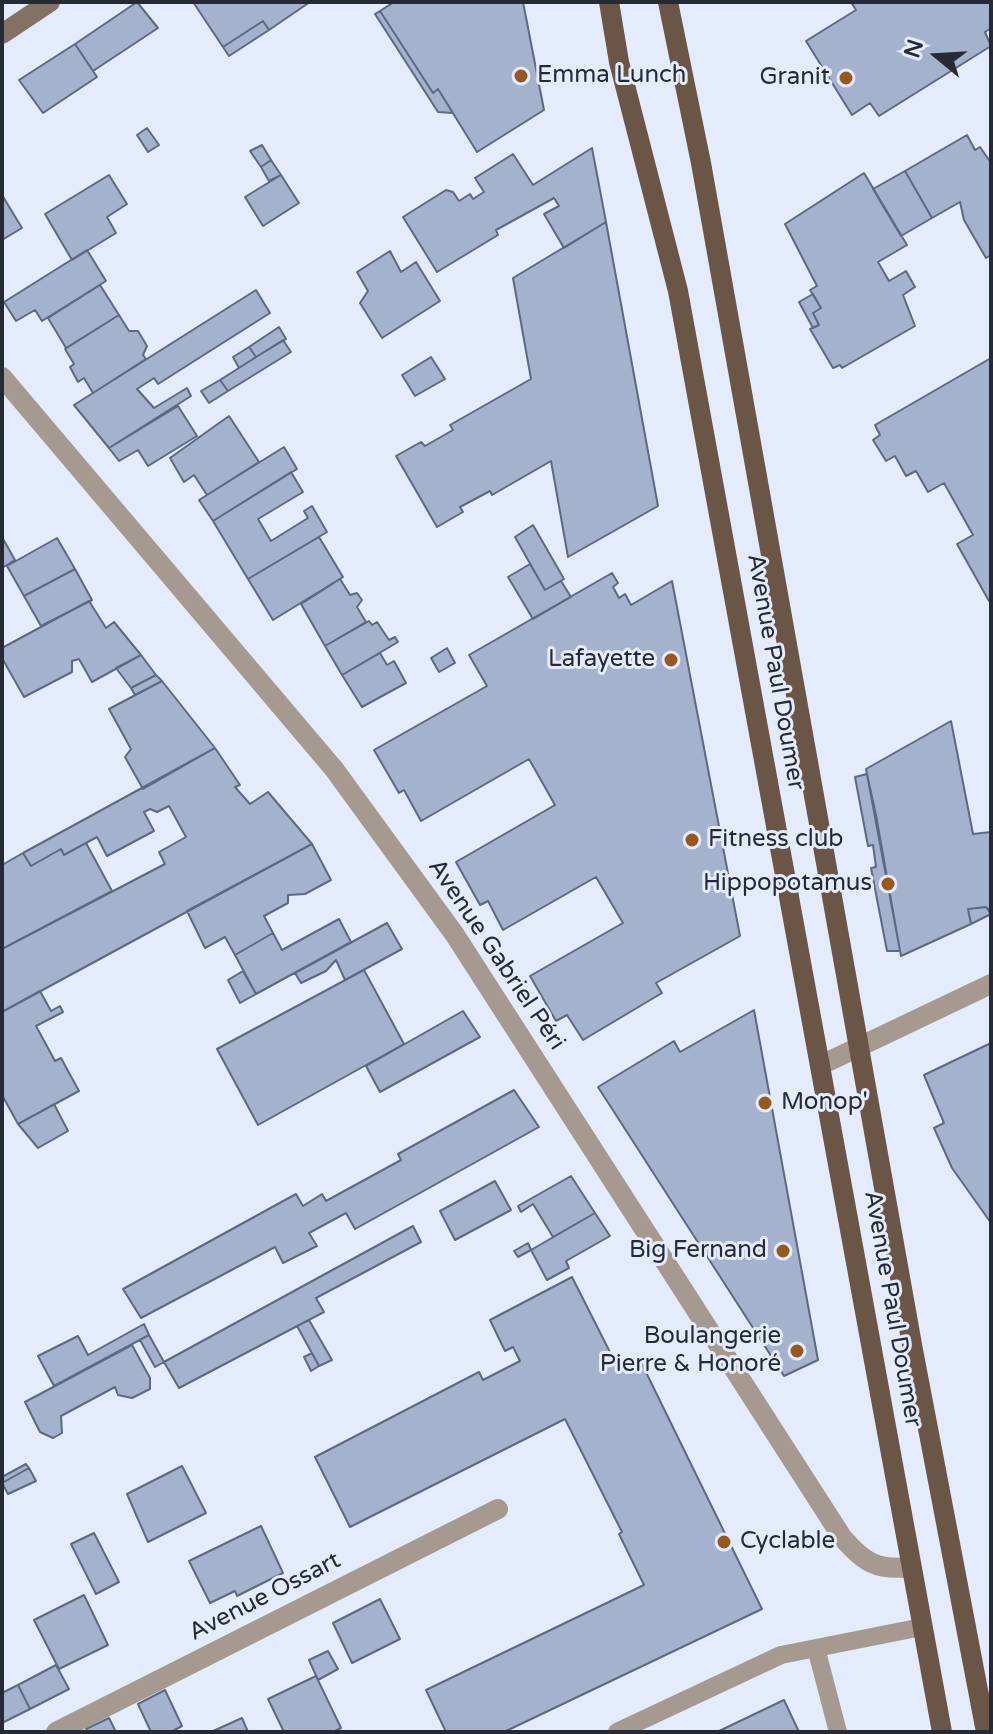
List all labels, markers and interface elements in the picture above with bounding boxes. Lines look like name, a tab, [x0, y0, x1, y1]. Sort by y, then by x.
north arrow	[897, 16, 977, 96]
text: N	[899, 36, 929, 61]
place label: Emma Lunch	[537, 62, 686, 90]
place label: Granit	[759, 64, 830, 92]
marker: Emma Lunch	[512, 67, 530, 85]
marker: Granit	[837, 69, 855, 87]
street label: Avenue Paul Doumer	[740, 552, 810, 792]
place label: Lafayette	[548, 646, 655, 674]
marker: Lafayette	[662, 651, 680, 669]
place label: Fitness club	[708, 826, 843, 854]
marker: Fitness club	[683, 831, 701, 849]
street label: Avenue Gabriel Péri	[421, 854, 571, 1056]
place label: Hippopotamus	[703, 870, 872, 898]
marker: Hippopotamus	[879, 875, 897, 893]
place label: Monop'	[781, 1089, 868, 1117]
marker: Monop'	[756, 1094, 774, 1112]
street label: Avenue Paul Doumer	[857, 1189, 927, 1429]
place label: Big Fernand	[629, 1237, 767, 1265]
marker: Big Fernand	[774, 1242, 792, 1260]
place label: Boulangerie Pierre & Honoré	[600, 1323, 781, 1379]
marker: Boulangerie Pierre & Honoré	[788, 1342, 806, 1360]
place label: Cyclable	[740, 1528, 835, 1556]
marker: Cyclable	[715, 1533, 733, 1551]
street label: Avenue Ossart	[184, 1546, 346, 1648]

